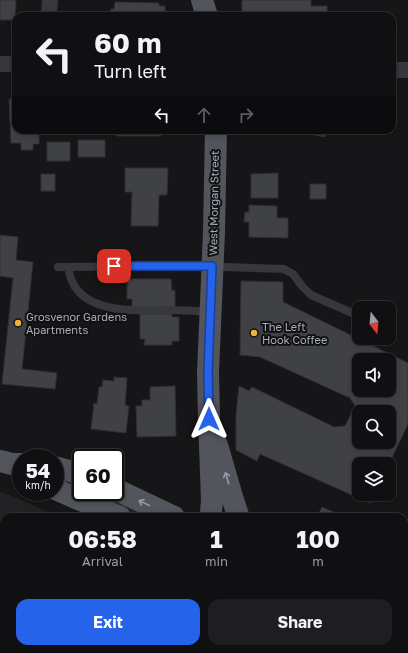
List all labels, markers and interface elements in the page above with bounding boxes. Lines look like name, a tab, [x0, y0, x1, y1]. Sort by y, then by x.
text: 60 m	[94, 26, 161, 59]
icon: left	[28, 28, 80, 80]
text: Turn left	[94, 60, 167, 82]
icon: left	[151, 104, 173, 126]
icon: ahead	[193, 104, 215, 126]
icon: right	[235, 104, 257, 126]
street label: West Morgan Street	[206, 150, 221, 255]
pin	[97, 249, 131, 283]
icon: arrive	[103, 255, 125, 277]
north arrow	[352, 301, 396, 345]
map controls	[352, 301, 396, 501]
place label: Grosvenor Gardens Apartments	[26, 310, 127, 336]
marker: Grosvenor Gardens Apartments	[13, 318, 23, 328]
place label: The Left Hook Coffee	[262, 320, 327, 346]
marker: The Left Hook Coffee	[249, 328, 259, 338]
button: sound	[352, 353, 396, 397]
position arrow	[188, 398, 230, 440]
button: search	[352, 405, 396, 449]
speed limit sign: 60	[72, 449, 124, 501]
button: layers	[352, 457, 396, 501]
text: 54	[26, 458, 50, 482]
one-way arrow	[223, 472, 230, 485]
text: km/h	[25, 479, 51, 491]
one-way arrow	[139, 499, 151, 506]
text: 06:58	[68, 524, 137, 553]
text: 1	[210, 524, 223, 553]
text: 100	[296, 524, 340, 553]
text: Arrival	[82, 553, 123, 569]
text: min	[205, 553, 228, 569]
text: m	[312, 553, 324, 569]
button: Exit	[16, 599, 200, 645]
button: Share	[208, 599, 392, 645]

